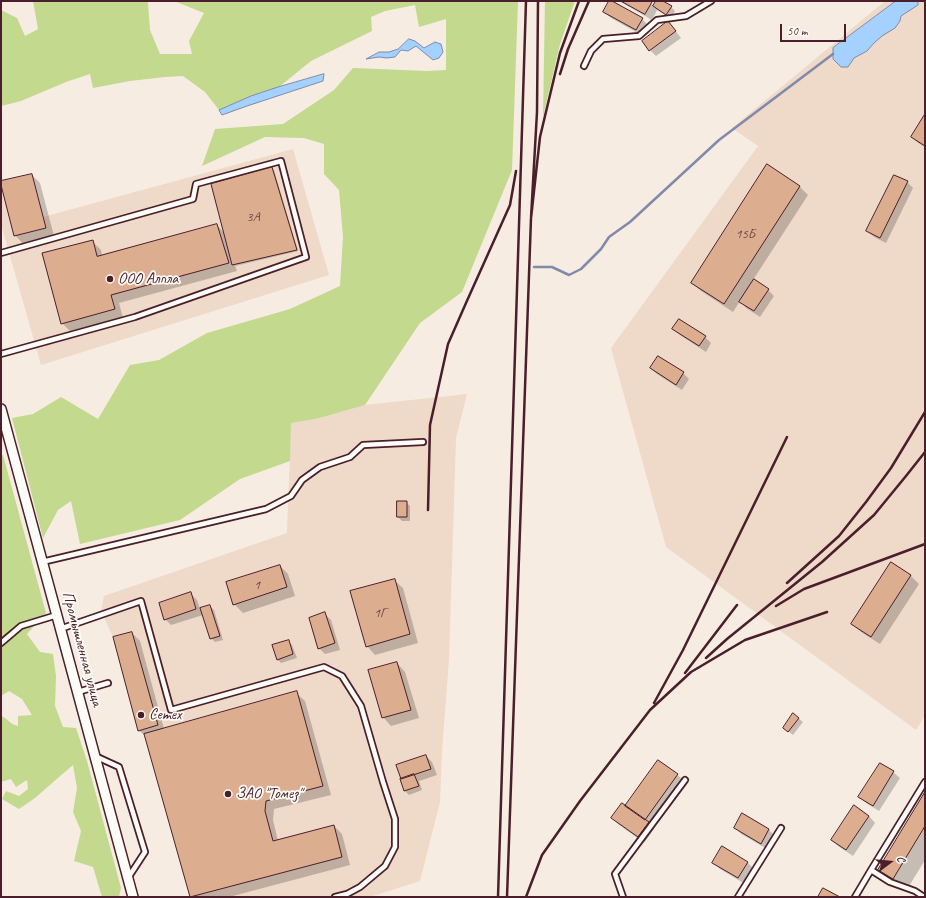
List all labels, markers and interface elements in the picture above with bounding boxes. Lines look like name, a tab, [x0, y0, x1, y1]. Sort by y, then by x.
scale bar	[782, 16, 848, 42]
text: 50 m	[787, 23, 807, 39]
house number: 3А	[246, 209, 260, 225]
house number: 15Б	[735, 226, 755, 242]
place label: ООО Алпла	[118, 269, 178, 289]
marker: ООО Алпла	[105, 274, 115, 284]
house number: 1	[254, 577, 260, 593]
street label: Промышленная улица	[57, 589, 107, 709]
house number: 1Г	[374, 605, 386, 621]
place label: Cemex	[149, 705, 181, 725]
marker: Cemex	[136, 710, 146, 720]
place label: ЗАО "Томез"	[236, 784, 302, 804]
marker: ЗАО "Томез"	[223, 789, 233, 799]
north arrow	[870, 842, 910, 882]
text: С	[894, 854, 909, 863]

